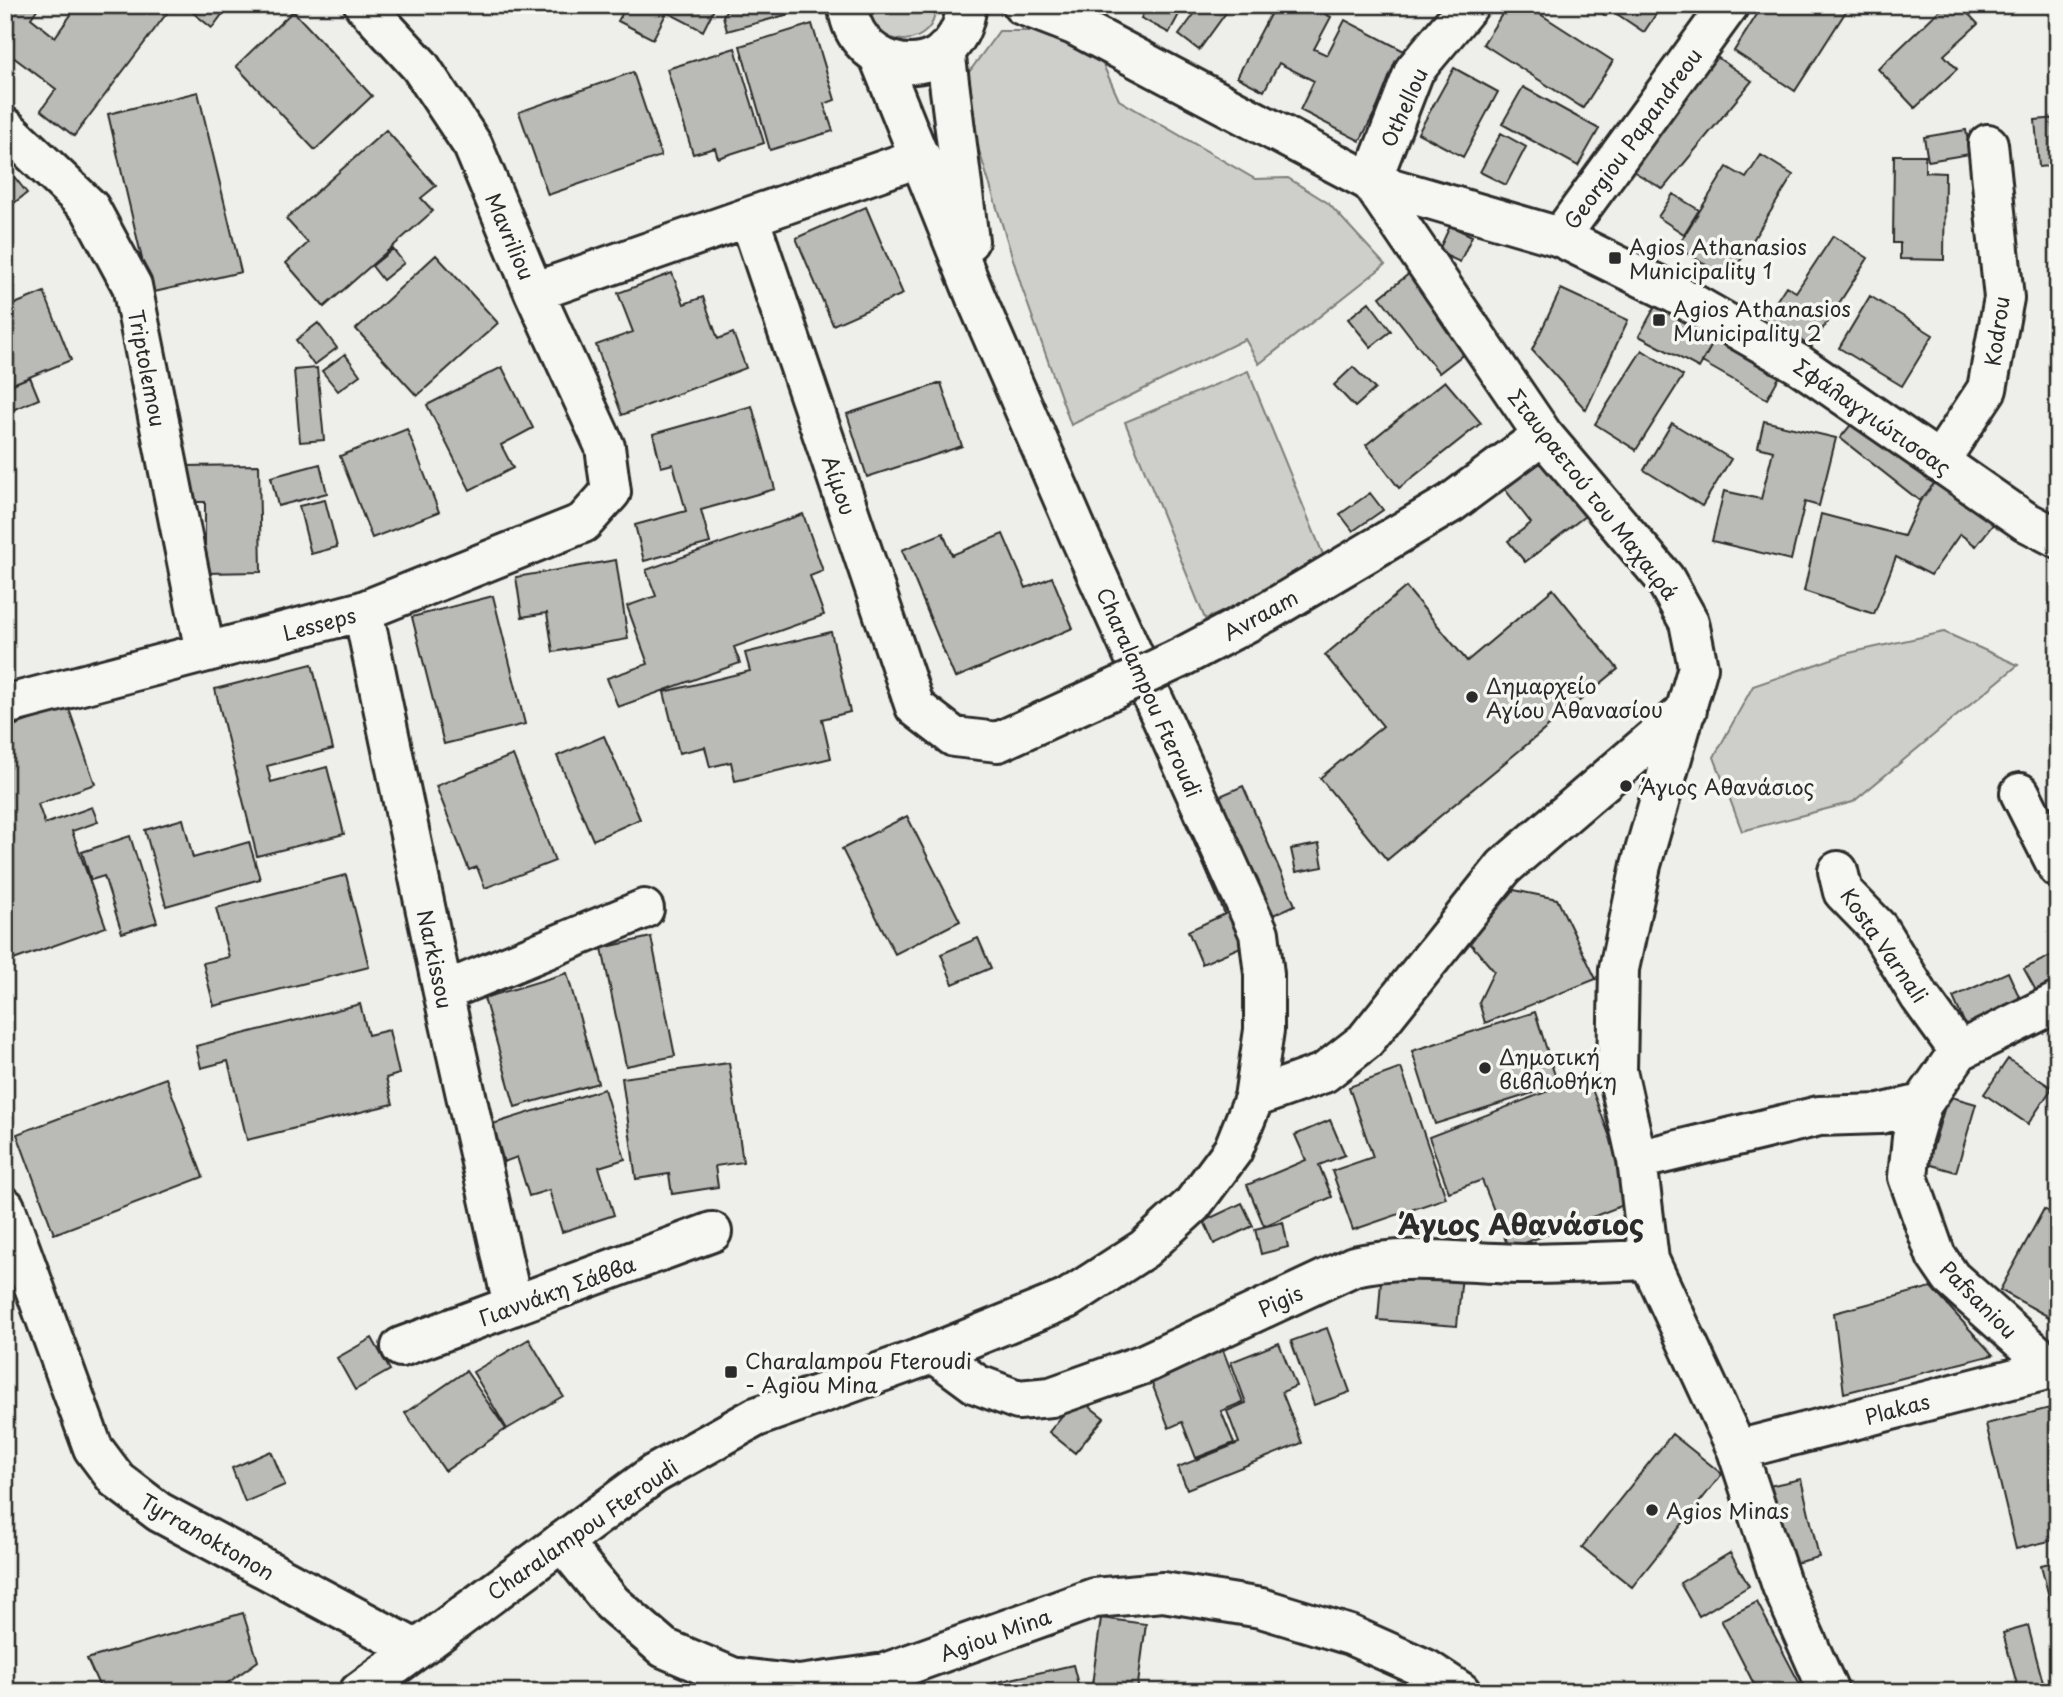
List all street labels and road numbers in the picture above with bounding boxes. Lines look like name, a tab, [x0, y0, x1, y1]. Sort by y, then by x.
street label: Georgiou Papandreou	[1555, 41, 1709, 235]
street label: Othellou	[1371, 62, 1435, 152]
street label: Mavriliou	[478, 187, 544, 285]
street label: Kodrou	[1975, 294, 2017, 368]
street label: Triptolemou	[121, 307, 175, 429]
street label: Σφάλαγγιώτισσας	[1788, 350, 1958, 482]
street label: Σταυραετού του Μαχαιρά	[1501, 382, 1687, 607]
street label: Αίμου	[815, 451, 865, 519]
street label: Avraam	[1217, 580, 1303, 648]
street label: Charalampou Fteroudi	[1089, 582, 1211, 802]
street label: Lesseps	[279, 598, 359, 648]
street label: Kosta Varnali	[1833, 881, 1937, 1009]
street label: Narkissou	[410, 907, 462, 1011]
street label: Γιαννάκη Σάββα	[474, 1247, 640, 1333]
street label: Pafsaniou	[1933, 1253, 2025, 1345]
street label: Pigis	[1252, 1276, 1308, 1324]
street label: Plakas	[1861, 1384, 1933, 1432]
street label: Charalampou Fteroudi	[480, 1451, 684, 1607]
street label: Tyrranoktonon	[135, 1485, 281, 1587]
street label: Agiou Mina	[935, 1599, 1056, 1669]

